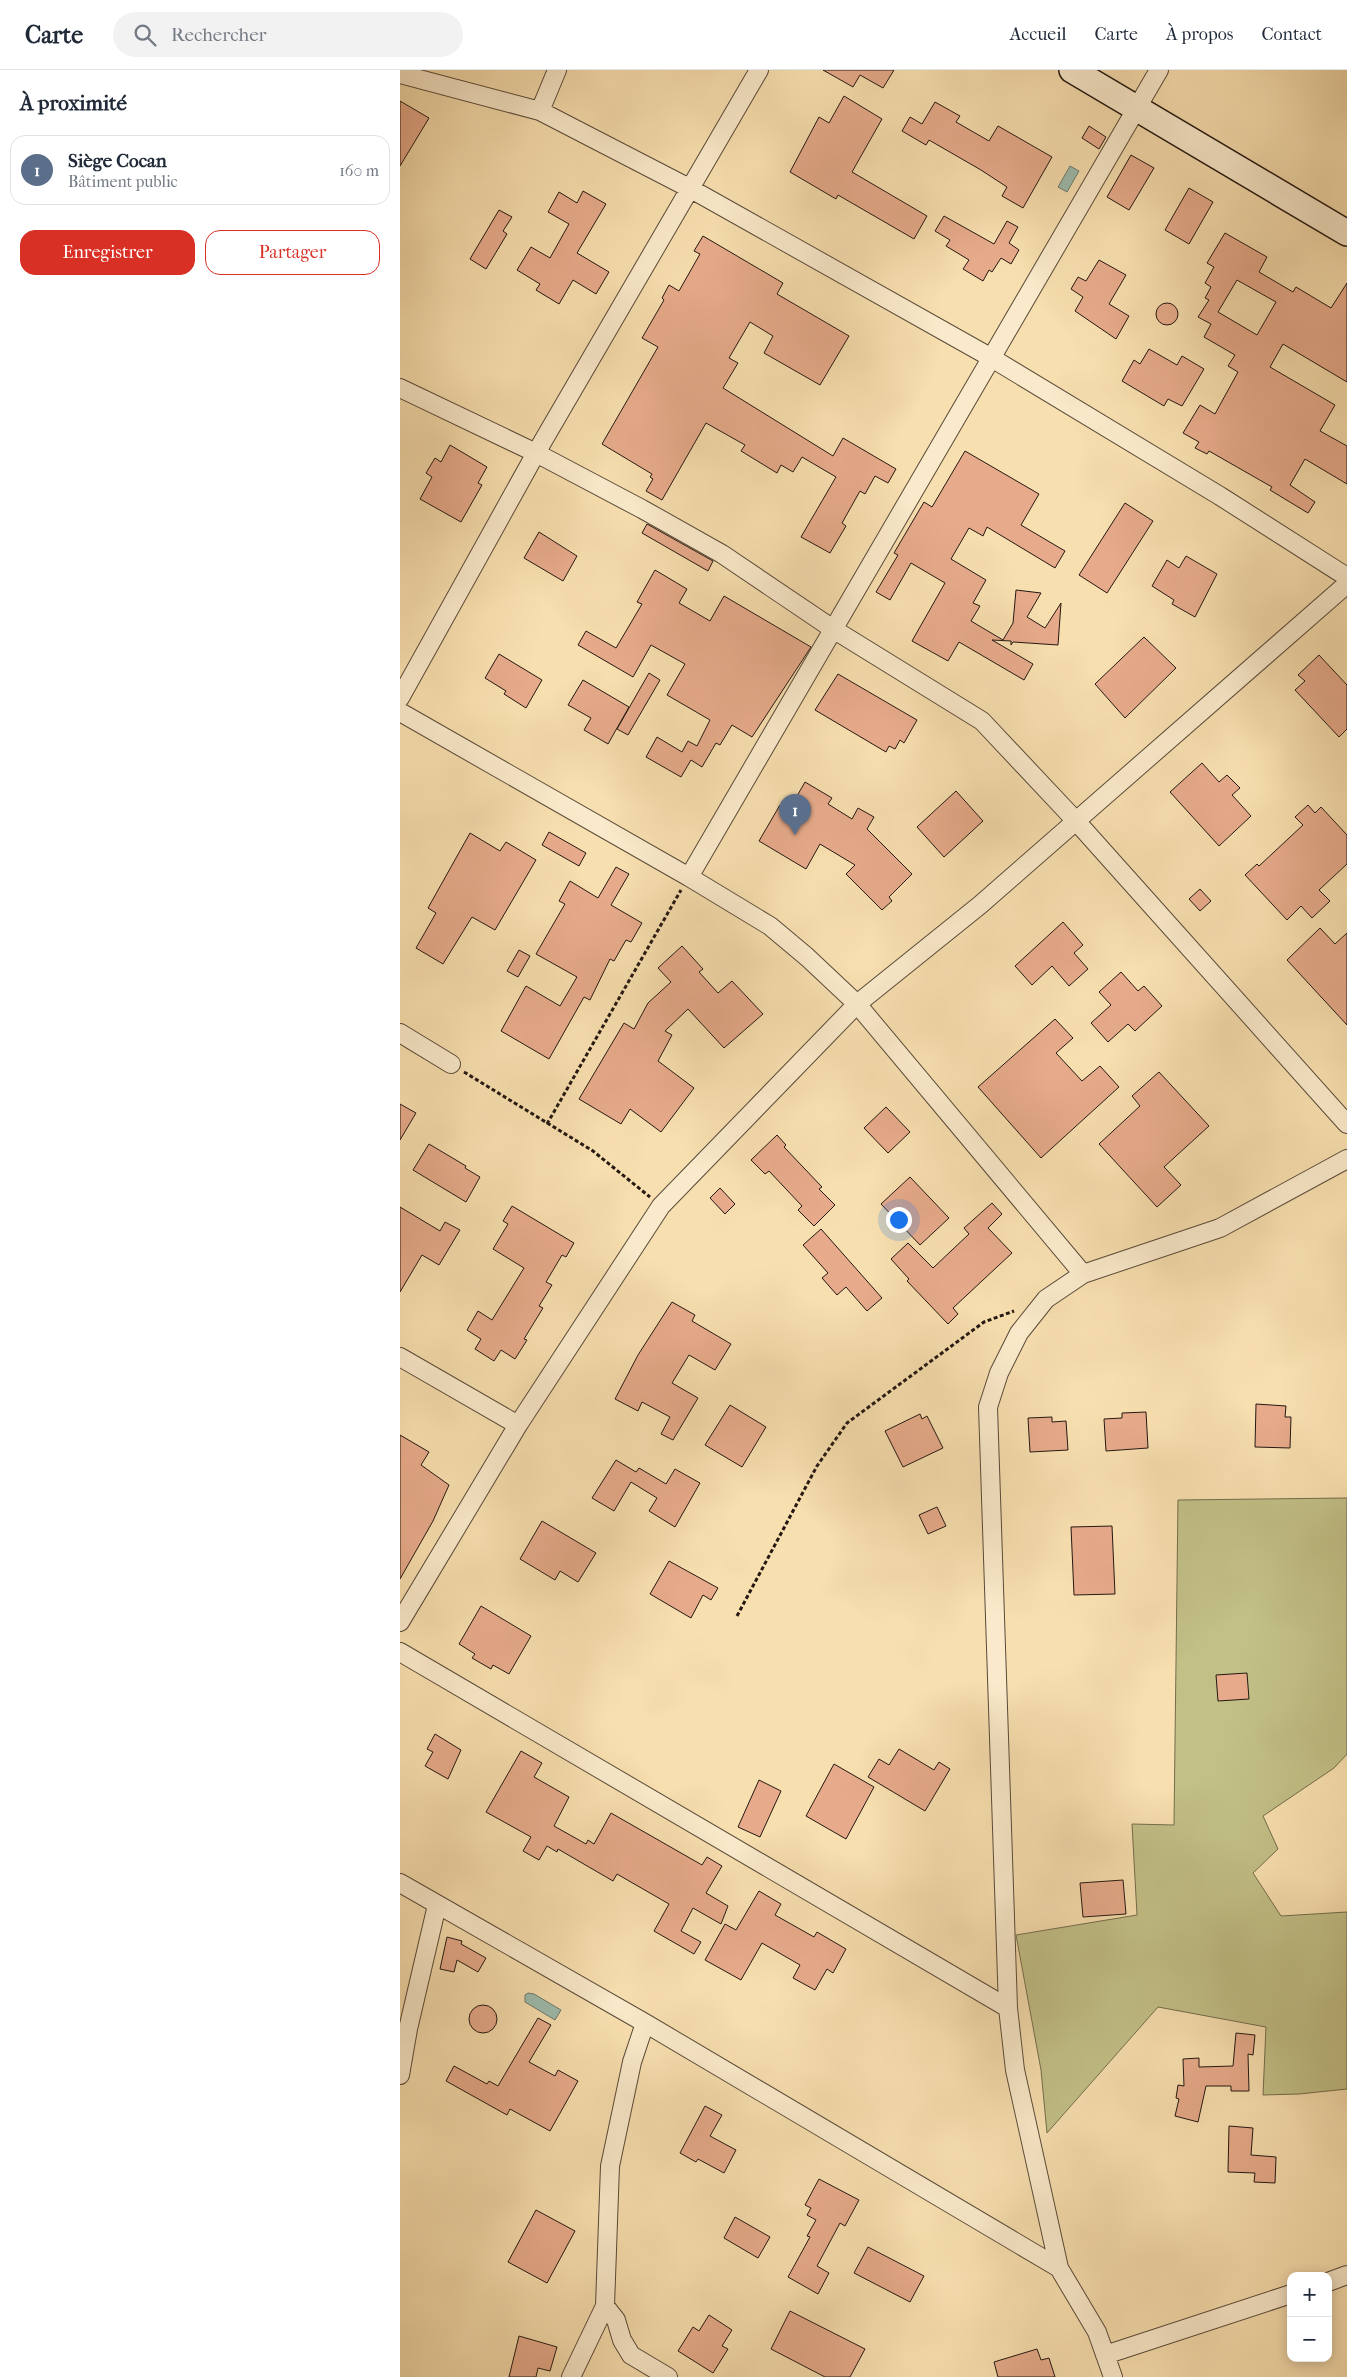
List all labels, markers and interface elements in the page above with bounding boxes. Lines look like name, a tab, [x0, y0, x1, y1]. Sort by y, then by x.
search box	[113, 12, 463, 57]
text: Carte	[25, 21, 83, 49]
icon: search	[131, 21, 159, 49]
text: Rechercher	[171, 24, 267, 46]
text: Accueil	[1010, 24, 1067, 45]
text: Carte	[1095, 24, 1138, 45]
text: À propos	[1166, 24, 1233, 45]
text: Contact	[1261, 24, 1322, 45]
text: À proximité	[20, 91, 127, 115]
text: Siège Cocan	[68, 150, 167, 172]
text: 1	[34, 161, 40, 180]
text: 160 m	[339, 161, 379, 180]
text: Bâtiment public	[68, 172, 178, 191]
button: Enregistrer	[20, 230, 195, 275]
button: Partager	[205, 230, 380, 275]
pin: 1	[779, 794, 811, 835]
your location	[886, 1207, 912, 1233]
map controls	[1287, 2272, 1332, 2362]
button: +	[1287, 2272, 1332, 2317]
button: −	[1287, 2317, 1332, 2362]

